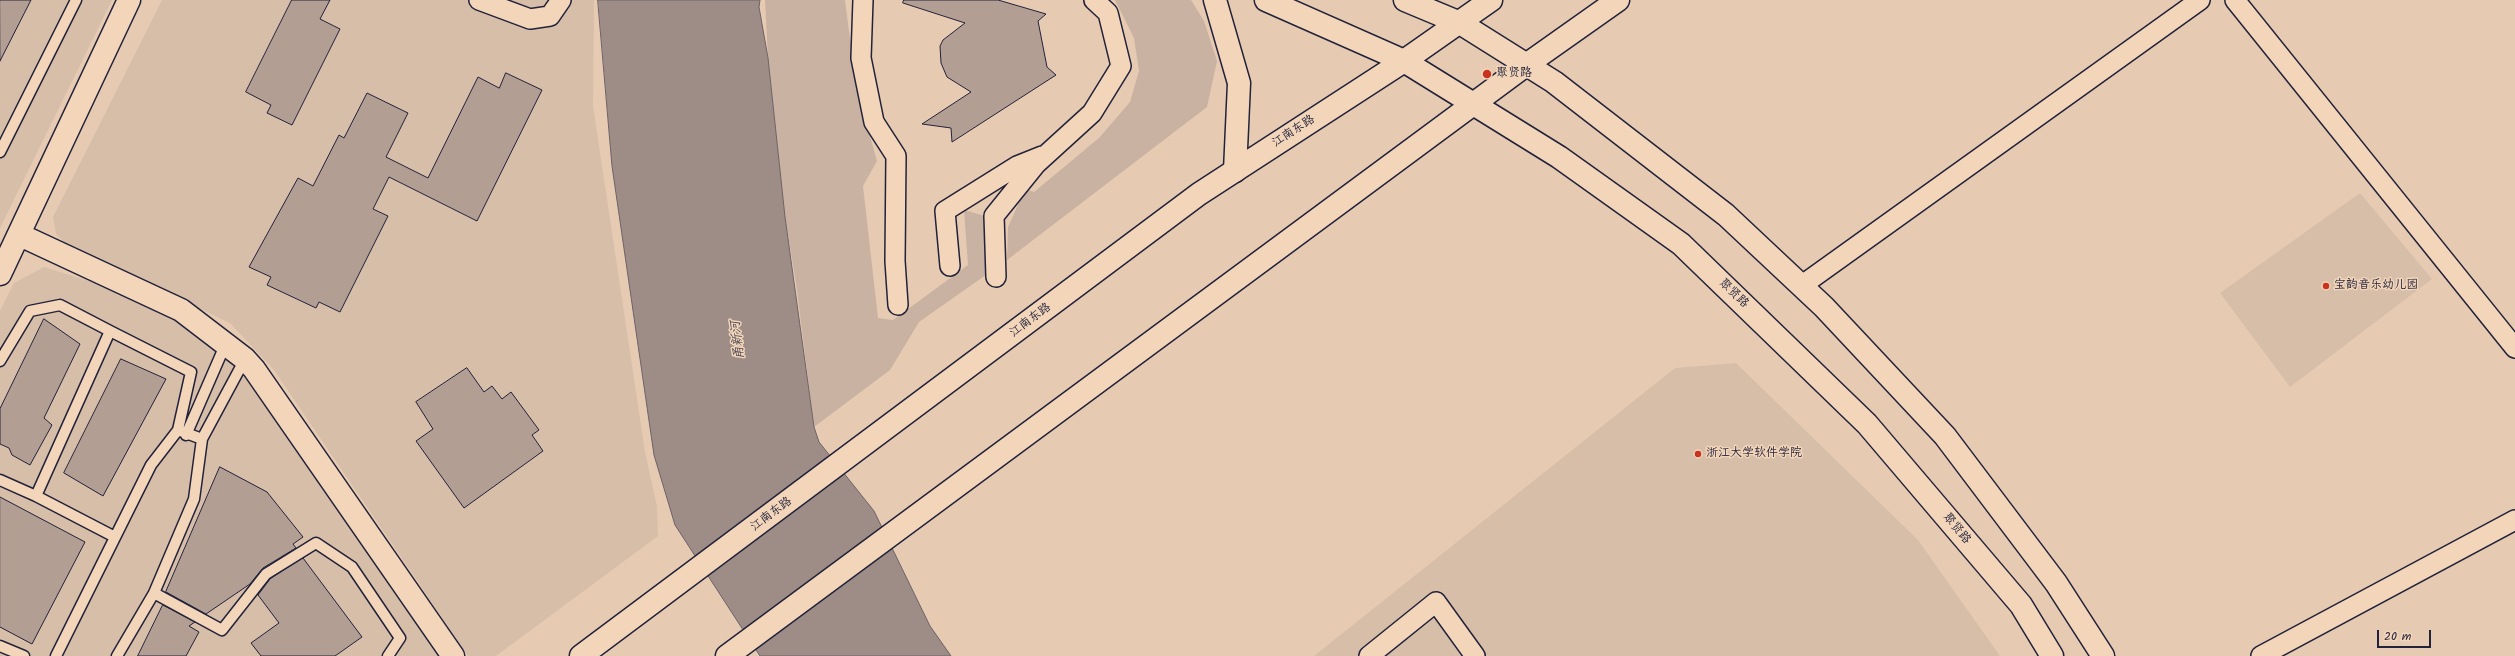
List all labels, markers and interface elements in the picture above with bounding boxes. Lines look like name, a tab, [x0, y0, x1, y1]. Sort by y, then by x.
place label: 聚贤路	[1496, 67, 1532, 81]
marker: 聚贤路	[1481, 68, 1493, 80]
street label: 江南东路	[1270, 113, 1318, 151]
street label: 聚贤路	[1715, 276, 1751, 312]
place label: 宝韵音乐幼儿园	[2334, 279, 2418, 293]
marker: 宝韵音乐幼儿园	[2321, 281, 2331, 291]
street label: 江南东路	[1007, 301, 1055, 341]
water label: 甬新河	[729, 320, 749, 360]
place label: 浙江大学软件学院	[1706, 447, 1802, 461]
marker: 浙江大学软件学院	[1693, 449, 1703, 459]
street label: 江南东路	[748, 495, 796, 535]
street label: 聚贤路	[1939, 511, 1973, 547]
scale bar	[2379, 622, 2433, 648]
text: 20 m	[2384, 627, 2411, 646]

